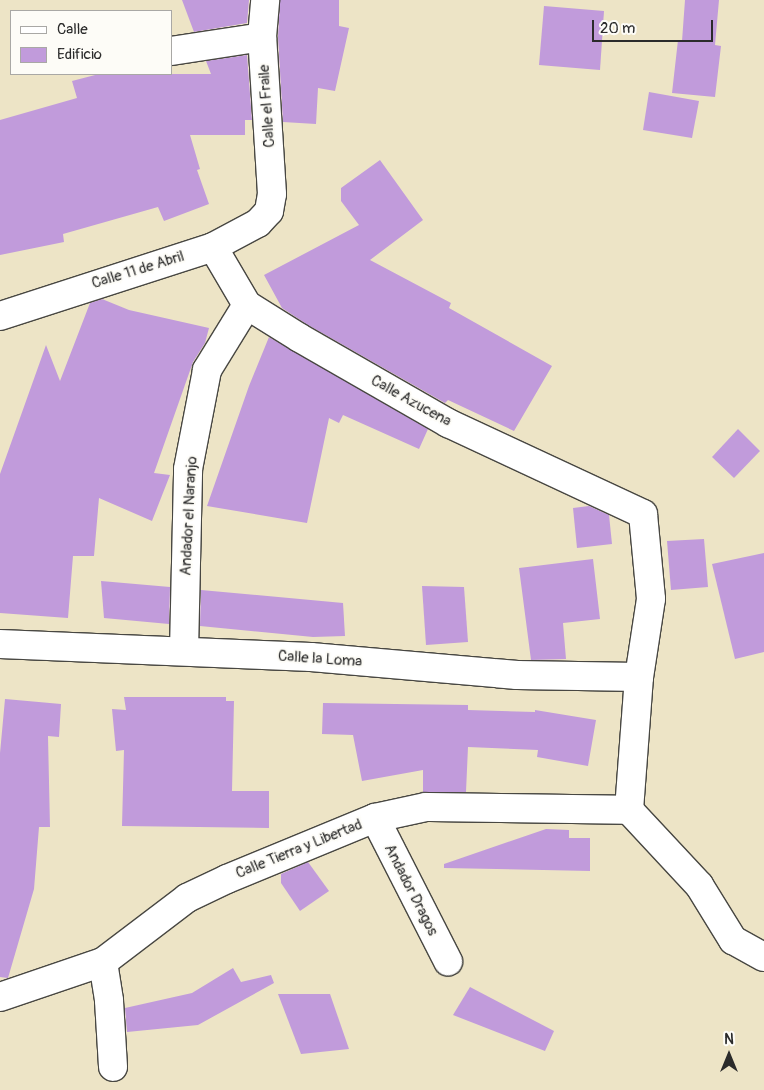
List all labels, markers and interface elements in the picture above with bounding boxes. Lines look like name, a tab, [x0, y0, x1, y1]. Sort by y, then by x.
legend	[10, 10, 172, 75]
scale bar	[594, 10, 715, 42]
text: 20 m	[600, 19, 635, 38]
text: Calle	[57, 20, 88, 39]
text: Edificio	[57, 45, 102, 64]
street label: Calle el Fraile	[255, 64, 279, 148]
street label: Calle 11 de Abril	[90, 247, 186, 293]
street label: Calle Azucena	[368, 372, 454, 430]
street label: Andador el Naranjo	[177, 456, 201, 576]
street label: Calle la Loma	[277, 647, 363, 671]
street label: Calle Tierra y Libertad	[233, 815, 365, 883]
street label: Andador Dragos	[380, 841, 442, 939]
north arrow	[704, 1030, 754, 1080]
text: N	[724, 1031, 734, 1048]

